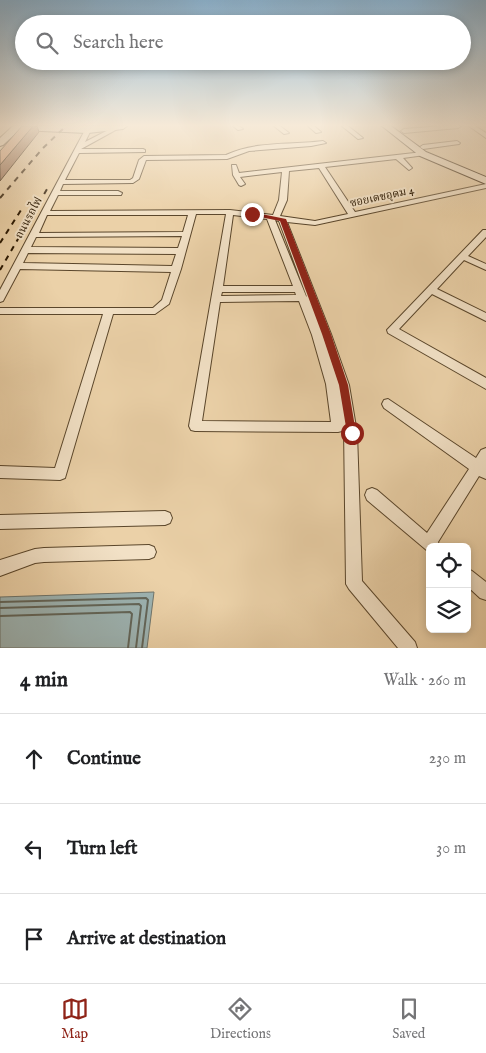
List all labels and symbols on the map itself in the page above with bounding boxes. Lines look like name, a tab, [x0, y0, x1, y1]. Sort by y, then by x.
street label: ซอยเดชอุดม 4	[349, 183, 416, 211]
street label: ถนนรถไฟ	[11, 194, 46, 241]
route end	[241, 203, 264, 226]
route start	[341, 422, 364, 445]

